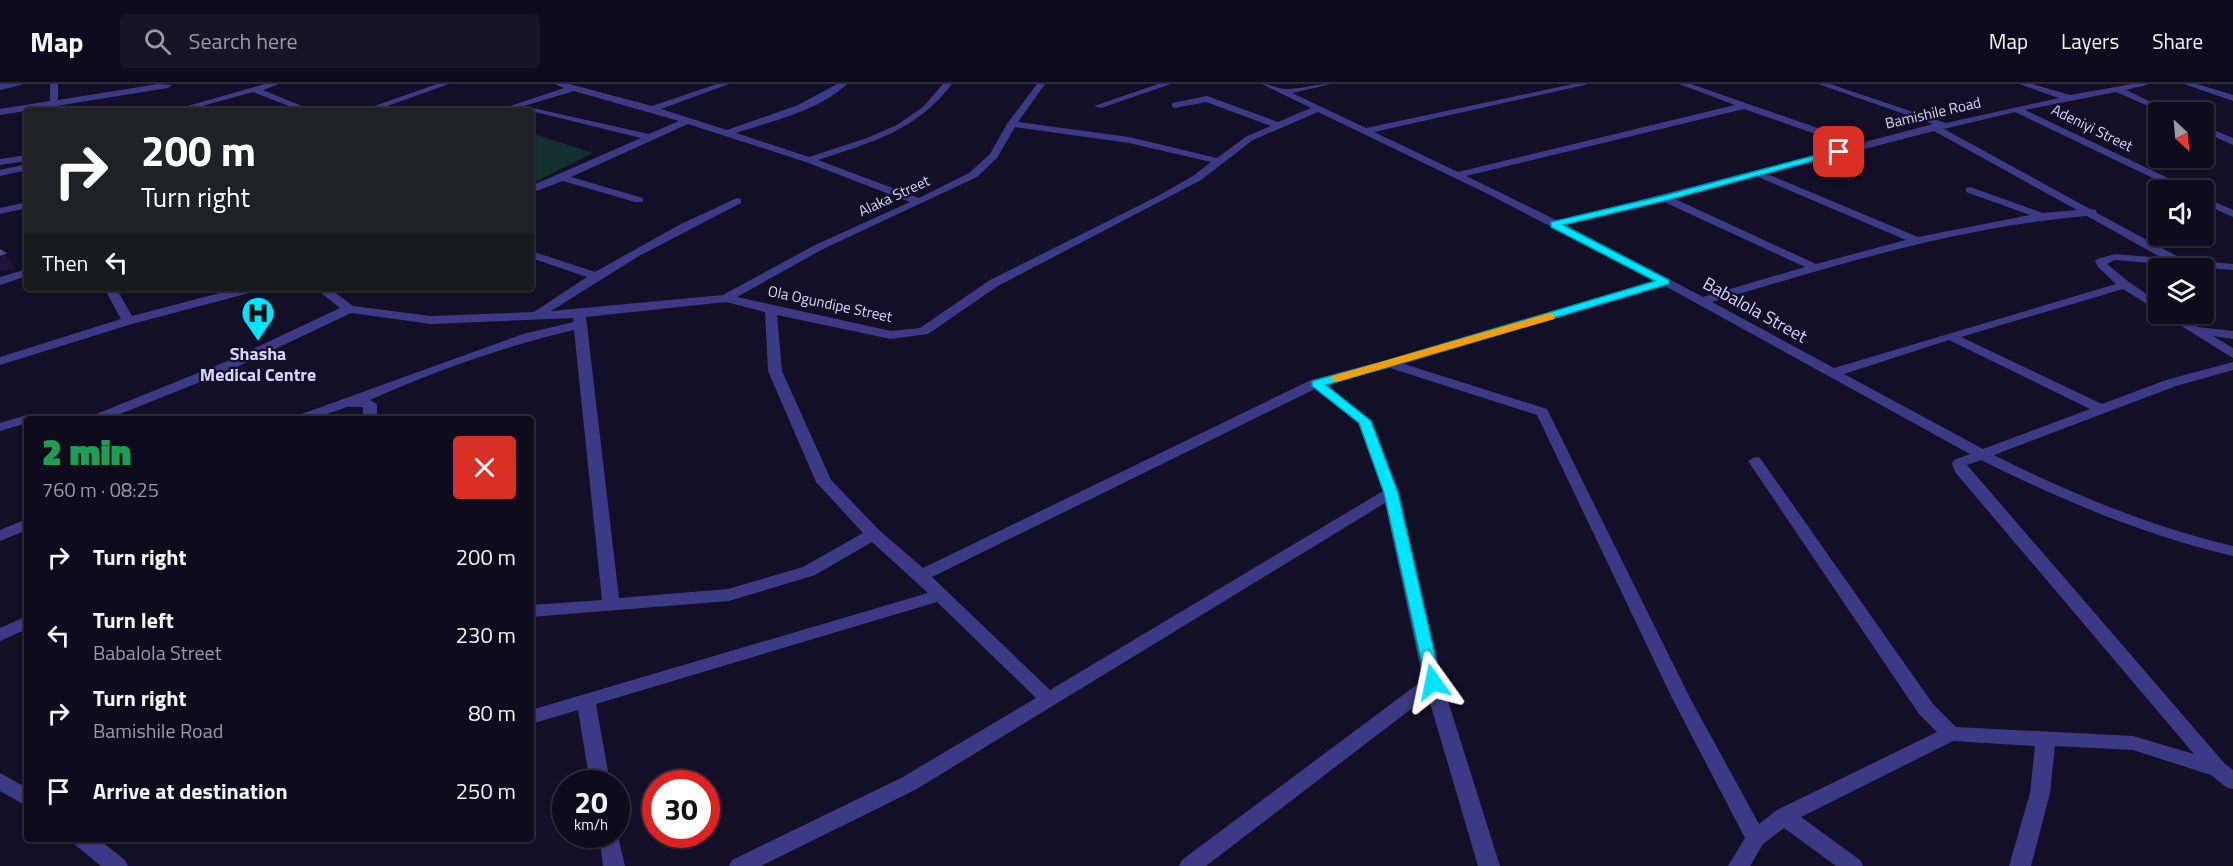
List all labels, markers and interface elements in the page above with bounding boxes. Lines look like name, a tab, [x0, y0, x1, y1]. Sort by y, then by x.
search box	[120, 14, 540, 68]
text: Map	[30, 20, 84, 63]
text: Search here	[189, 24, 298, 58]
icon: search	[141, 25, 174, 58]
text: Map	[1989, 25, 2028, 57]
text: Layers	[2061, 25, 2119, 57]
text: Share	[2152, 25, 2203, 57]
street label: Bamishile Road	[1883, 90, 1983, 135]
street label: Adeniyi Street	[2048, 98, 2138, 158]
north arrow	[2148, 102, 2214, 168]
map controls	[2148, 102, 2214, 324]
text: 200 m	[141, 118, 256, 182]
pin	[1813, 126, 1864, 177]
icon: right	[42, 132, 120, 210]
icon: arrive	[1822, 135, 1855, 168]
street label: Alaka Street	[854, 169, 934, 222]
text: Turn right	[141, 176, 250, 217]
button: sound	[2148, 180, 2214, 246]
text: Then	[42, 246, 88, 280]
icon: left	[100, 246, 133, 279]
button: layers	[2148, 258, 2214, 324]
street label: Babalola Street	[1698, 270, 1813, 350]
street label: Ola Ogundipe Street	[766, 279, 895, 328]
hospital icon: Shasha Medical Centre	[240, 295, 276, 342]
place label: Shasha Medical Centre	[200, 340, 316, 388]
text: 2 min	[42, 424, 131, 479]
button: close	[453, 436, 516, 499]
text: 760 m · 08:25	[42, 474, 159, 505]
text: Turn right	[93, 540, 187, 574]
text: 200 m	[456, 540, 516, 574]
icon: right	[42, 541, 75, 574]
text: Turn left	[93, 603, 174, 637]
text: 230 m	[456, 618, 516, 652]
icon: left	[42, 619, 75, 652]
text: Babalola Street	[93, 637, 222, 668]
position arrow	[1401, 650, 1465, 714]
text: Turn right	[93, 681, 187, 715]
text: 80 m	[468, 696, 516, 730]
icon: right	[42, 697, 75, 730]
text: Bamishile Road	[93, 715, 223, 746]
speed limit sign: 30	[642, 770, 720, 848]
text: Arrive at destination	[93, 774, 288, 808]
text: 250 m	[456, 774, 516, 808]
icon: arrive	[42, 775, 75, 808]
text: 20	[574, 779, 608, 825]
text: km/h	[574, 813, 608, 836]

